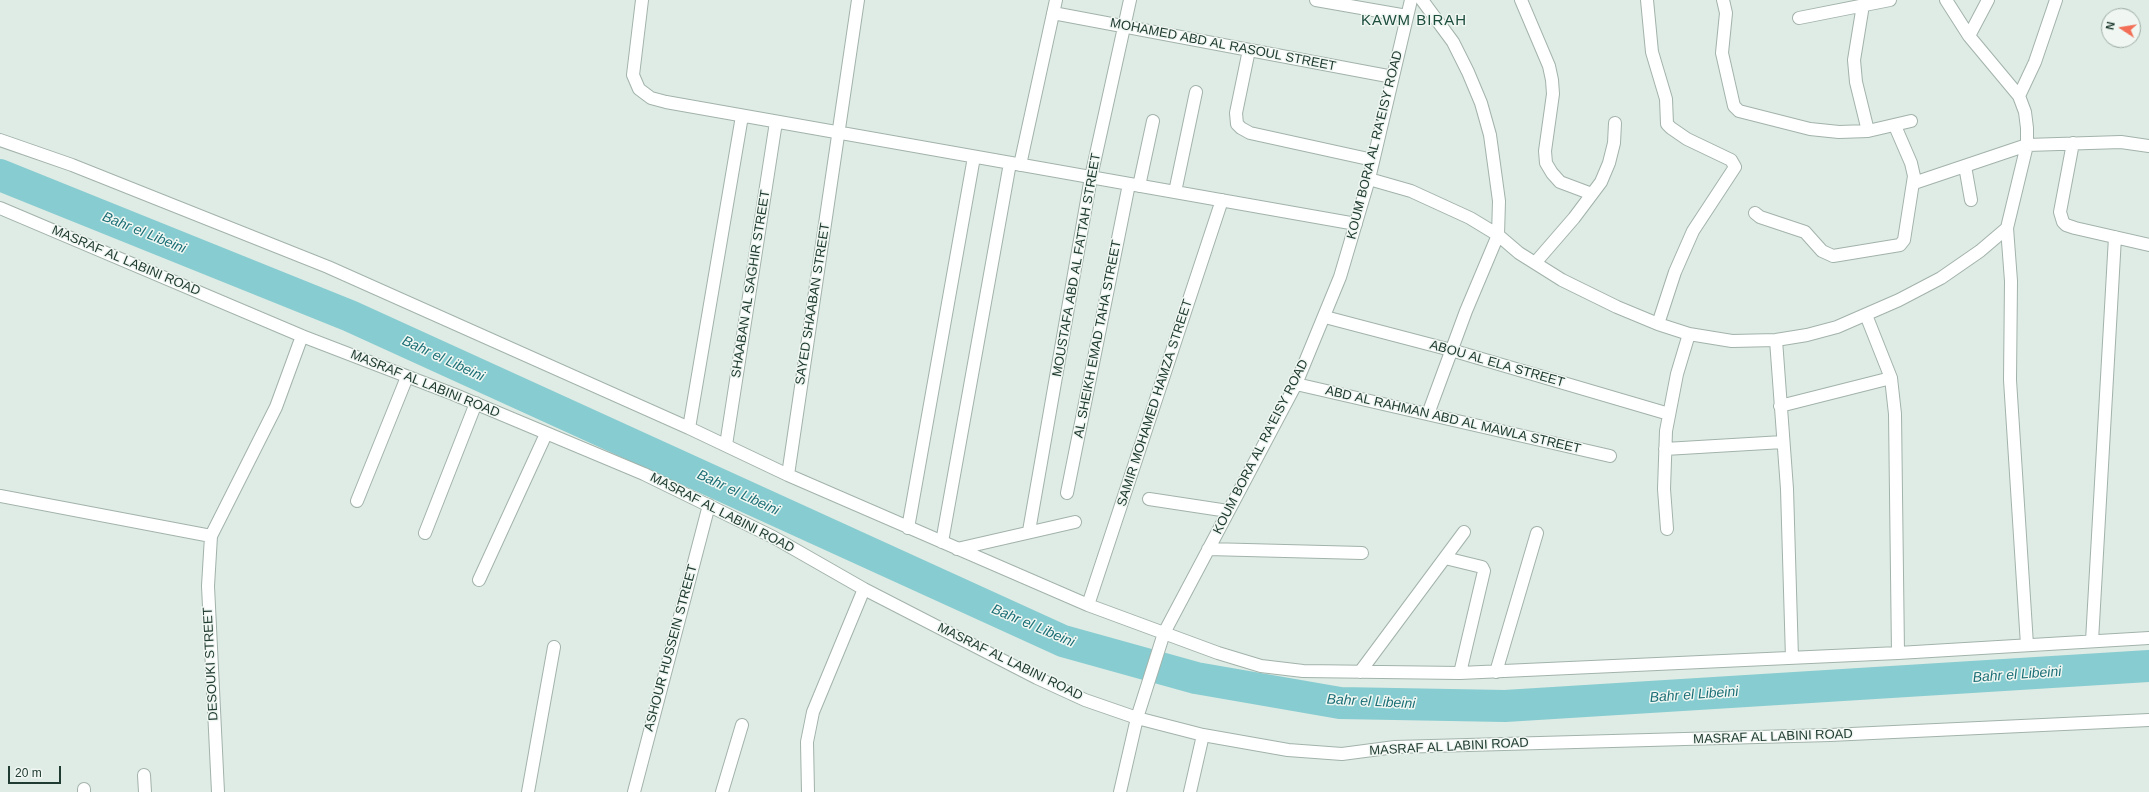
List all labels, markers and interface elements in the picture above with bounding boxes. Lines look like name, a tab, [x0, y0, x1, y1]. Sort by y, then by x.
north arrow	[2101, 8, 2141, 48]
district label: KAWM BIRAH	[1361, 12, 1467, 30]
street label: MOHAMED ABD AL RASOUL STREET	[1109, 15, 1337, 75]
text: N	[2104, 21, 2117, 31]
street label: KOUM BORA AL RA'EISY ROAD	[1344, 49, 1406, 241]
street label: MOUSTAFA ABD AL FATTAH STREET	[1050, 152, 1104, 378]
street label: SHAABAN AL SAGHIR STREET	[728, 189, 774, 379]
water label: Bahr el Libeini	[100, 209, 188, 257]
street label: SAYED SHAABAN STREET	[792, 222, 834, 386]
street label: MASRAF AL LABINI ROAD	[49, 223, 203, 299]
street label: AL SHEIKH EMAD TAHA STREET	[1071, 239, 1125, 439]
street label: SAMIR MOHAMED HAMZA STREET	[1114, 298, 1196, 508]
water label: Bahr el Libeini	[399, 333, 487, 385]
street label: ABOU AL ELA STREET	[1428, 337, 1566, 391]
street label: MASRAF AL LABINI ROAD	[348, 347, 502, 421]
street label: KOUM BORA AL RA'EISY ROAD	[1210, 357, 1312, 537]
street label: ABD AL RAHMAN ABD AL MAWLA STREET	[1324, 383, 1582, 457]
water label: Bahr el Libeini	[694, 467, 782, 519]
street label: MASRAF AL LABINI ROAD	[647, 470, 797, 556]
street label: ASHOUR HUSSEIN STREET	[641, 563, 701, 733]
water label: Bahr el Libeini	[989, 601, 1077, 651]
street label: DESOUKI STREET	[200, 607, 222, 721]
street label: MASRAF AL LABINI ROAD	[935, 620, 1085, 704]
water label: Bahr el Libeini	[1972, 664, 2062, 686]
water label: Bahr el Libeini	[1649, 684, 1739, 706]
water label: Bahr el Libeini	[1326, 691, 1416, 713]
street label: MASRAF AL LABINI ROAD	[1693, 726, 1853, 748]
street label: MASRAF AL LABINI ROAD	[1369, 735, 1529, 759]
scale bar	[10, 758, 63, 784]
text: 20 m	[15, 766, 42, 780]

